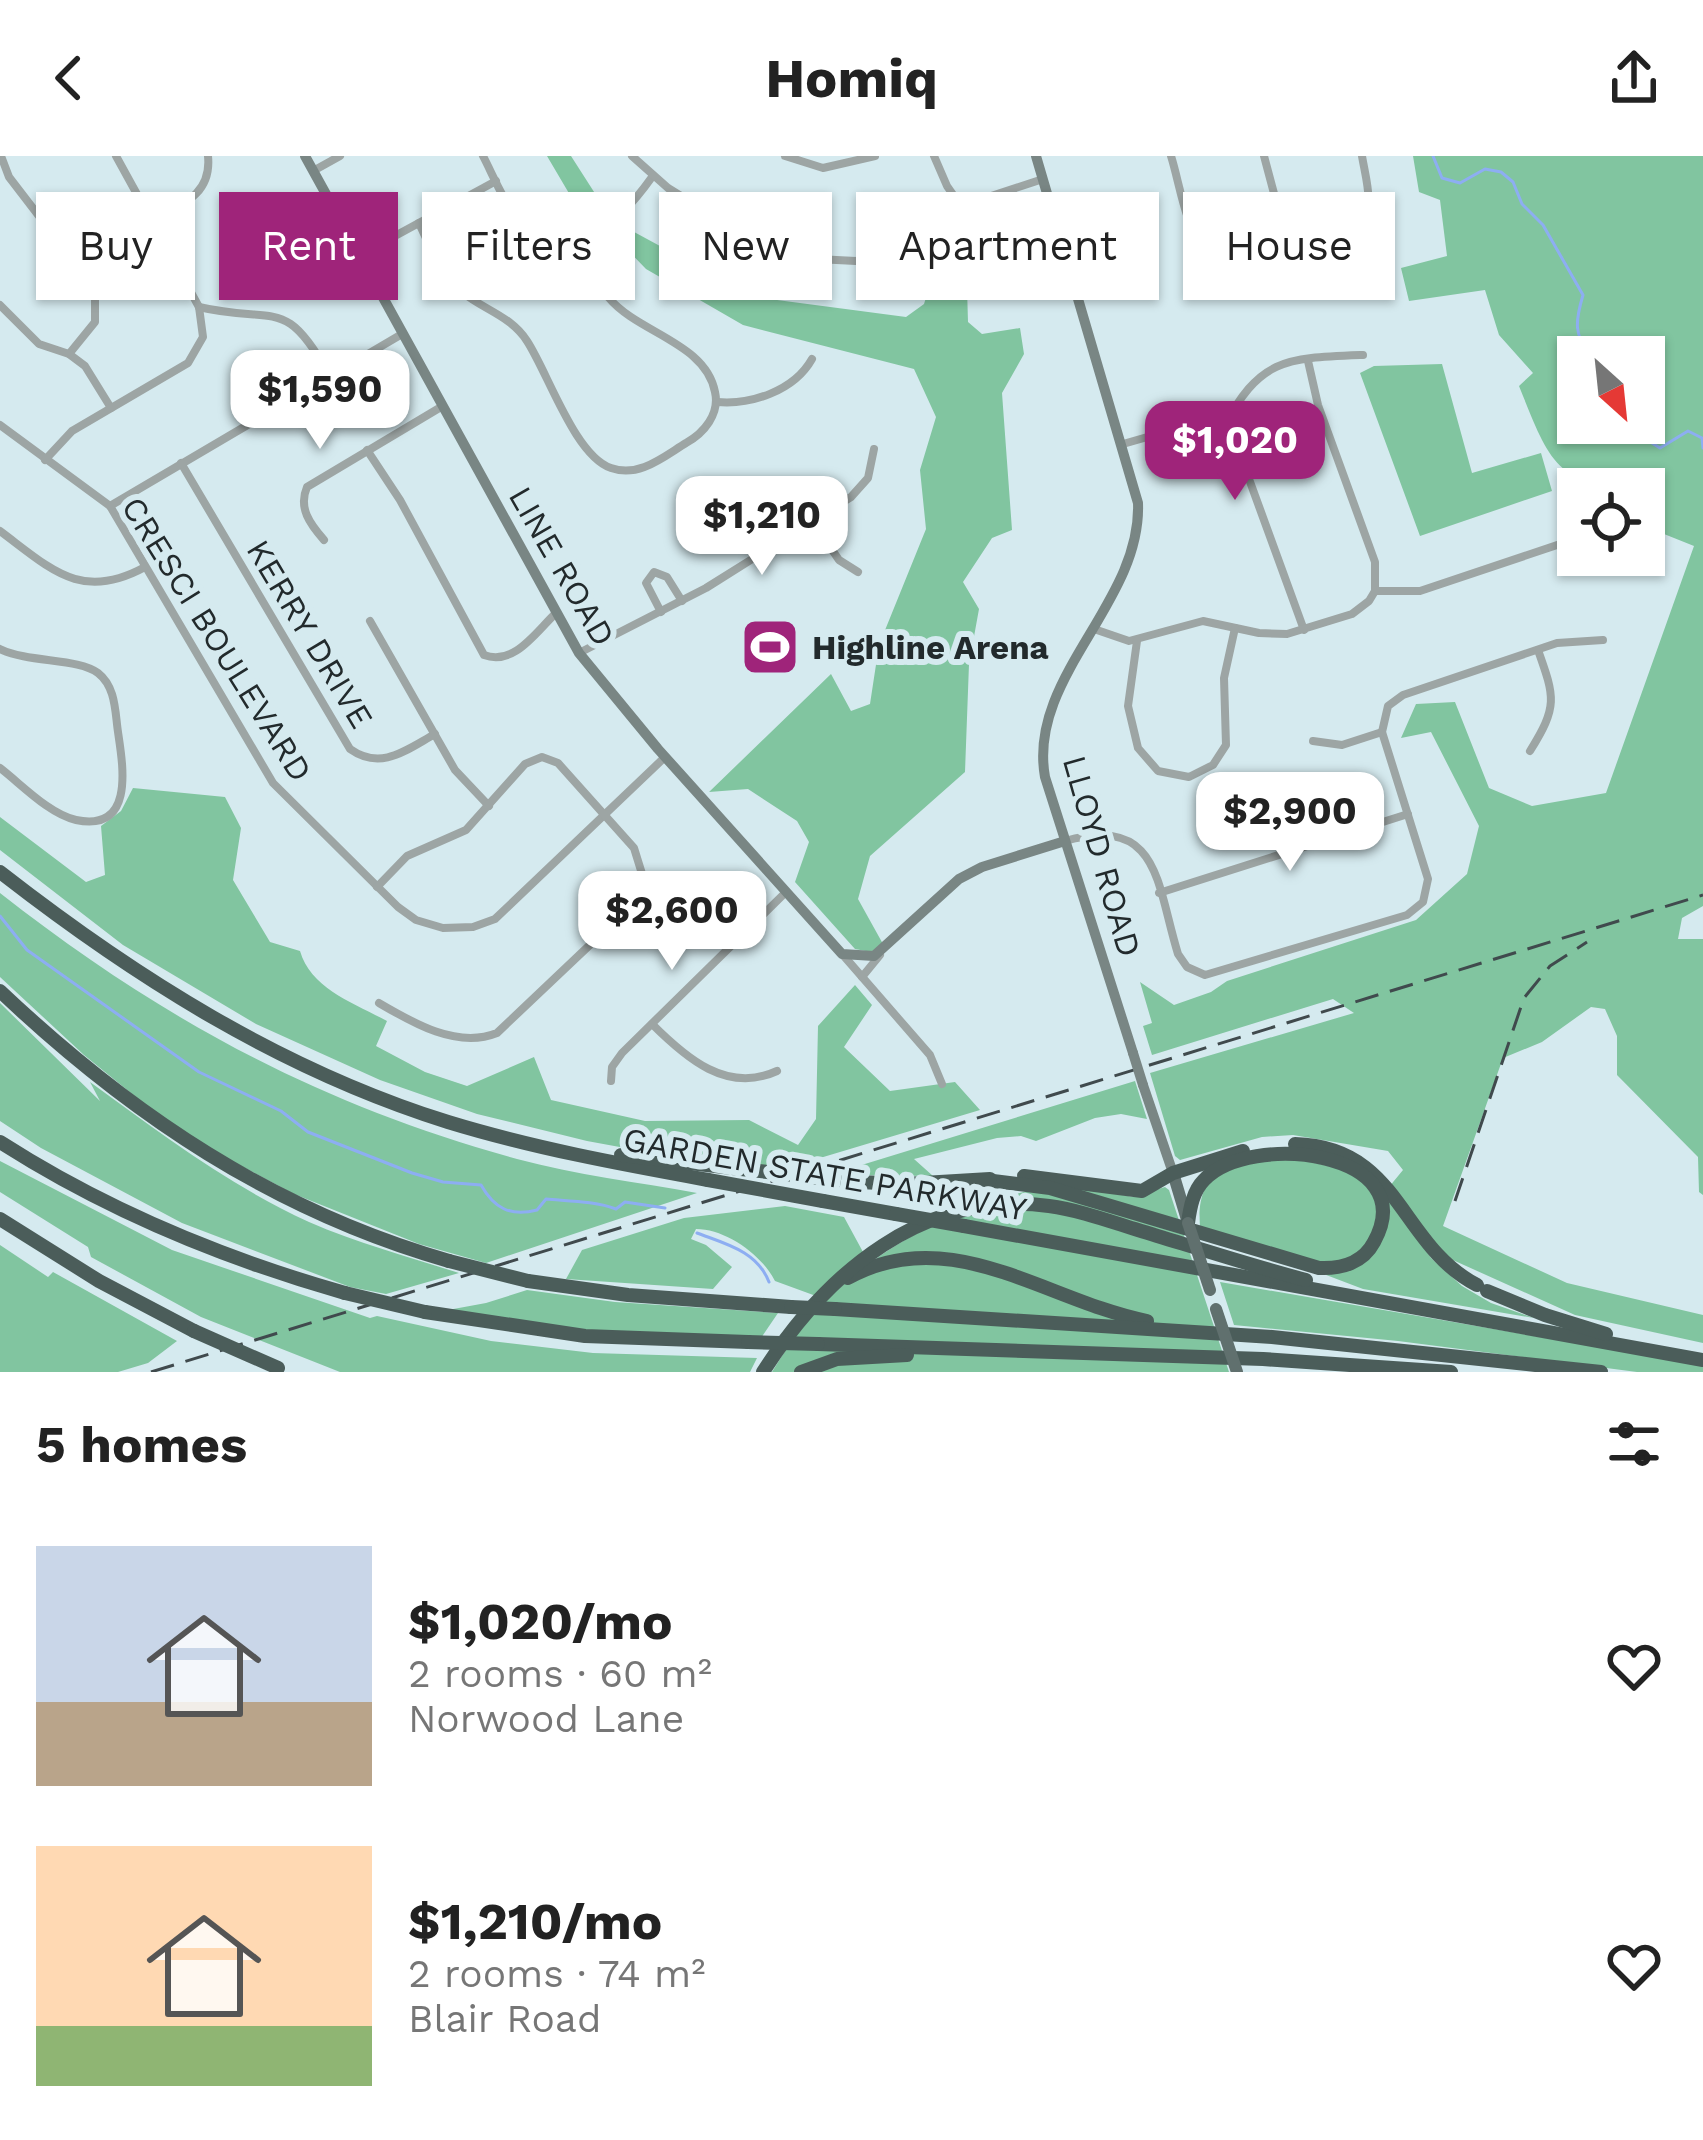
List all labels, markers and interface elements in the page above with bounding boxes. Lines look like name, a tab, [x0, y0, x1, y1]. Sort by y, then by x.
icon: back	[36, 45, 102, 111]
icon: share	[1601, 45, 1667, 111]
text: Homiq	[765, 47, 938, 110]
chip: Buy	[36, 192, 195, 300]
chip: Rent	[219, 192, 398, 300]
chip: Filters	[422, 192, 635, 300]
chip: New	[659, 192, 832, 300]
chip: Apartment	[856, 192, 1159, 300]
chip: House	[1183, 192, 1395, 300]
north arrow	[1557, 336, 1665, 444]
map controls	[1557, 336, 1665, 576]
pin: $1,590	[222, 350, 418, 452]
text: $1,590	[258, 366, 383, 411]
pin: $1,020	[1137, 401, 1333, 503]
text: $1,020	[1172, 417, 1298, 462]
button: locate	[1557, 468, 1665, 576]
pin: $1,210	[664, 476, 860, 578]
street label: LINE ROAD	[501, 479, 623, 653]
street label: CRESCI BOULEVARD	[114, 490, 320, 788]
text: $1,210	[703, 492, 821, 537]
street label: KERRY DRIVE	[239, 533, 381, 735]
sports icon: Highline Arena	[739, 616, 801, 678]
place label: Highline Arena	[812, 628, 1049, 667]
street label: LLOYD ROAD	[1055, 751, 1149, 961]
pin: $2,900	[1192, 772, 1388, 874]
text: $2,900	[1223, 788, 1357, 833]
pin: $2,600	[574, 871, 770, 973]
text: $2,600	[605, 887, 739, 932]
street label: GARDEN STATE PARKWAY	[620, 1119, 1030, 1229]
icon: filters	[1601, 1411, 1667, 1477]
text: 5 homes	[36, 1415, 247, 1474]
text: $1,020/mo	[408, 1592, 673, 1651]
icon: home	[132, 1594, 276, 1738]
icon: heart	[1601, 1633, 1667, 1699]
text: 2 rooms · 60 m²	[408, 1651, 712, 1696]
text: Norwood Lane	[408, 1696, 684, 1741]
text: $1,210/mo	[408, 1892, 662, 1951]
icon: home	[132, 1894, 276, 2038]
icon: heart	[1601, 1933, 1667, 1999]
text: 2 rooms · 74 m²	[408, 1951, 706, 1996]
text: Blair Road	[408, 1996, 601, 2041]

